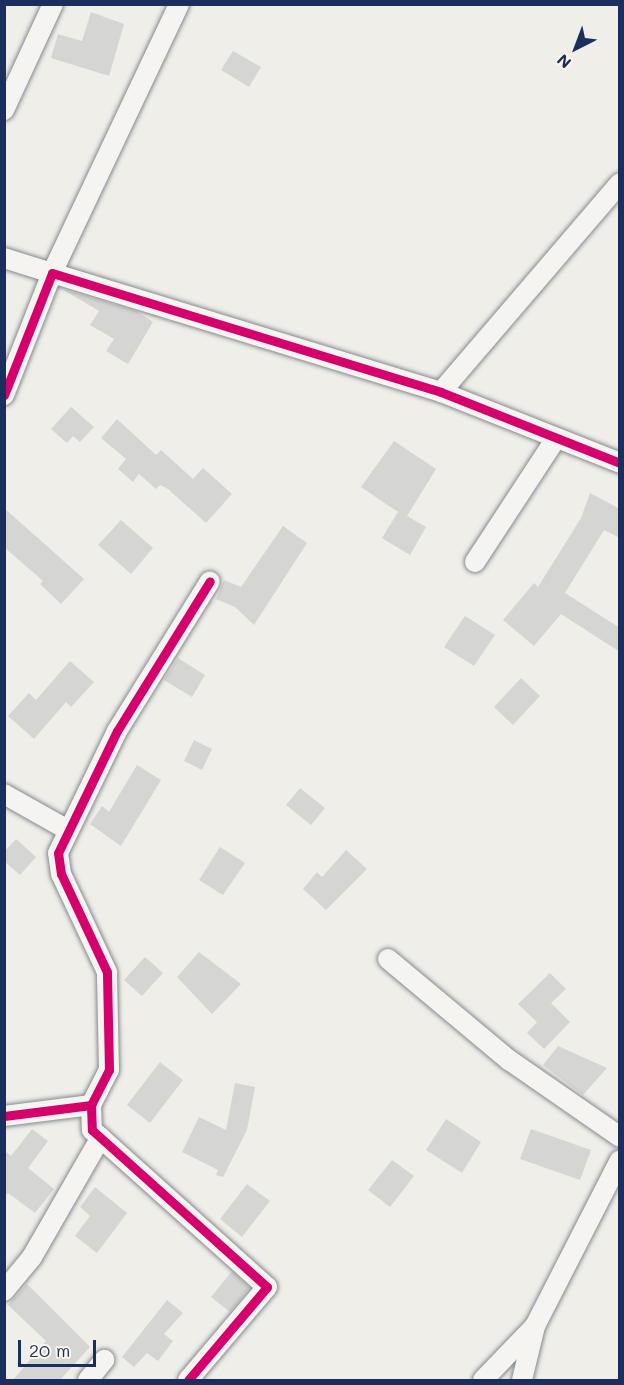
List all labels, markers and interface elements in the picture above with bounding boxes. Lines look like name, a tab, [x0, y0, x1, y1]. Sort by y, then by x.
north arrow	[546, 18, 606, 78]
text: N	[552, 50, 575, 74]
scale bar	[21, 1328, 99, 1366]
text: 20 m	[29, 1338, 70, 1362]

